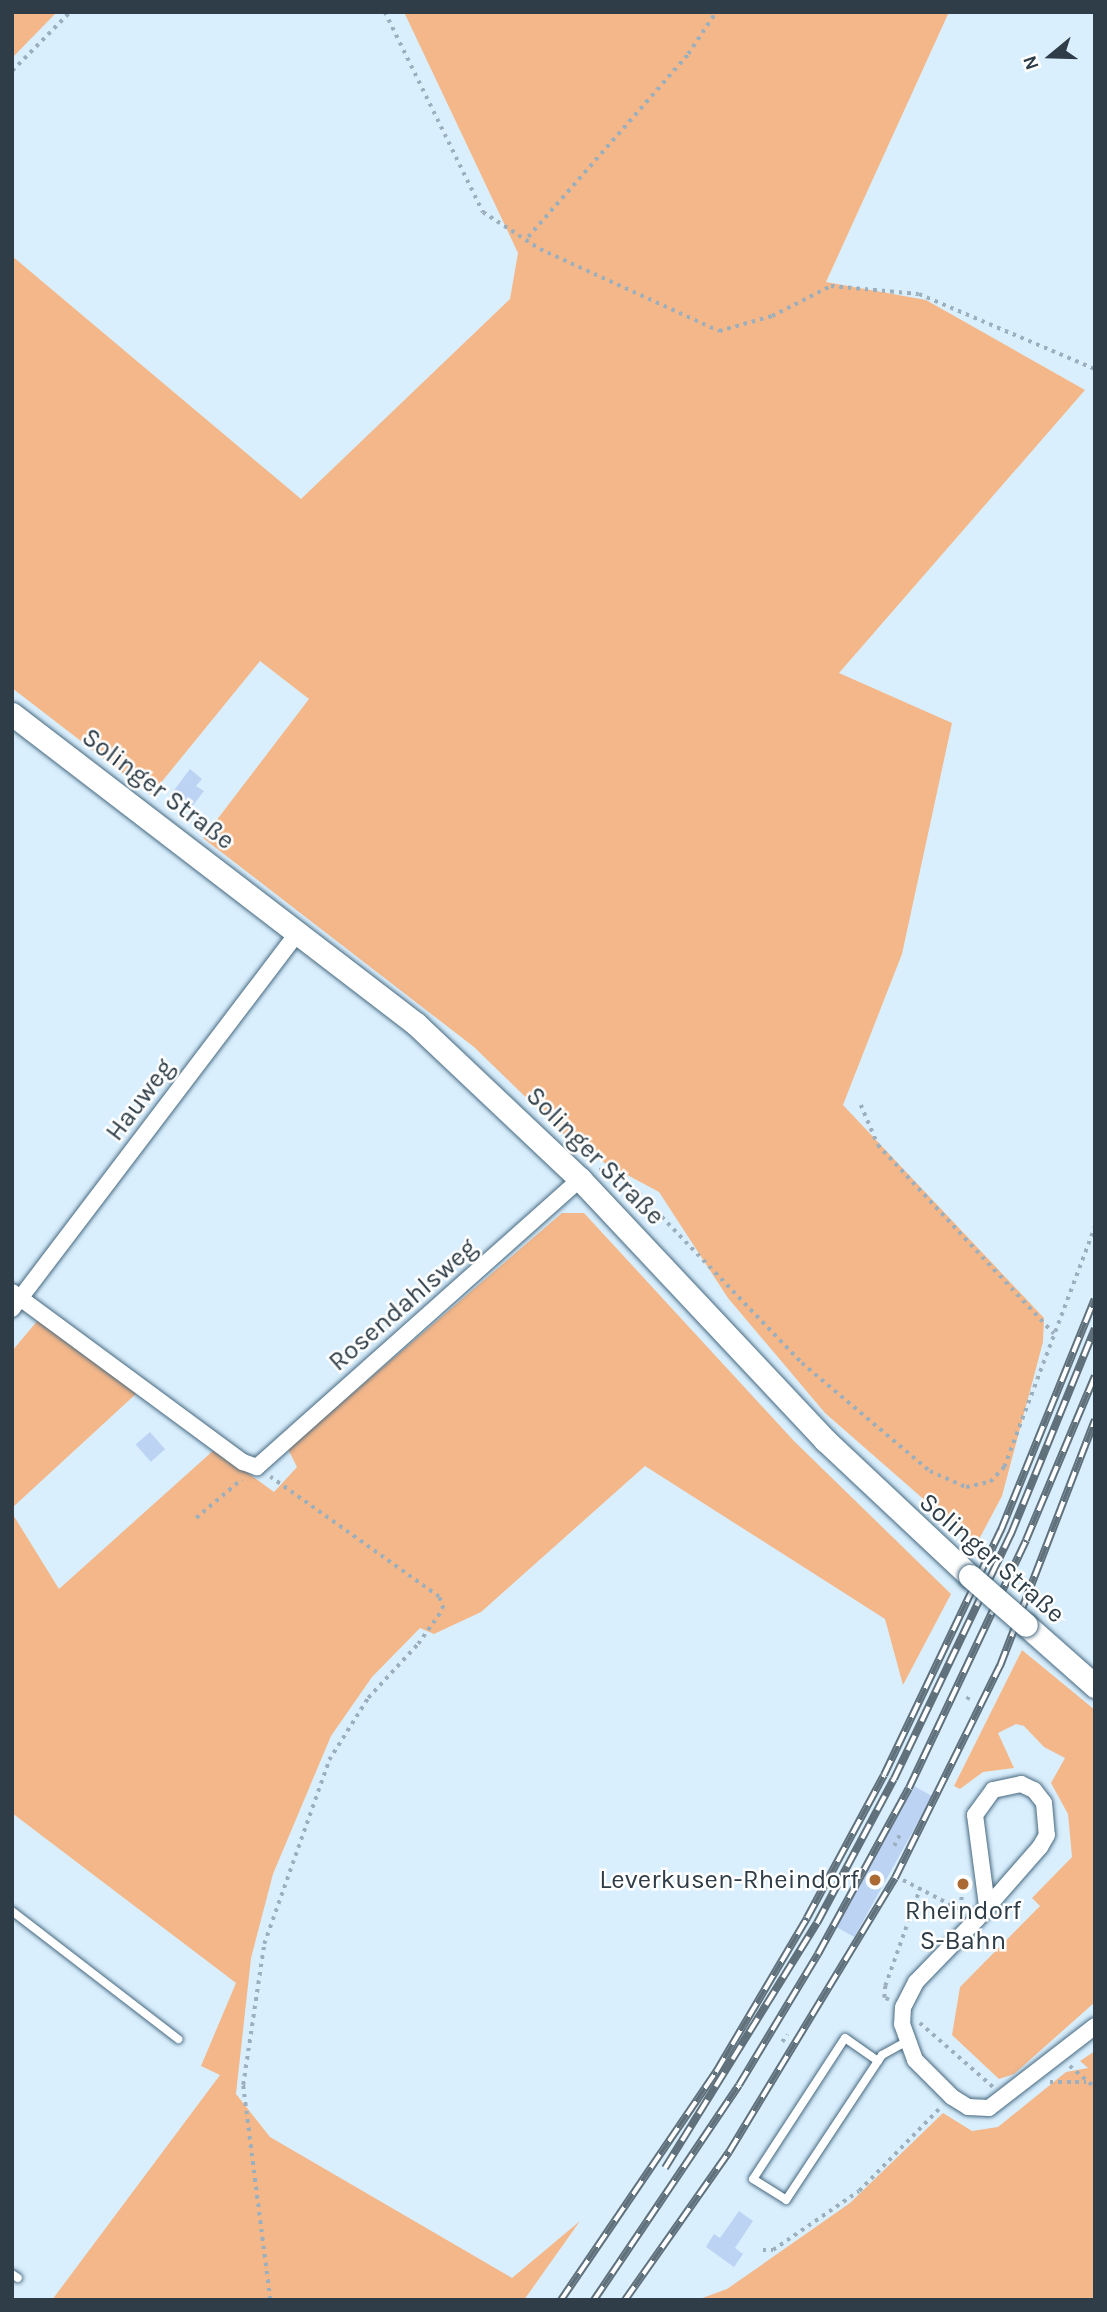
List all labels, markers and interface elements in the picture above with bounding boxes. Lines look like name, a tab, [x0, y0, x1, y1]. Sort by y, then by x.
north arrow	[1016, 21, 1086, 91]
text: N	[1019, 53, 1044, 73]
street label: Solinger Straße	[76, 722, 240, 856]
street label: Hauweg	[99, 1053, 181, 1147]
street label: Solinger Straße	[519, 1080, 671, 1232]
street label: Rosendahlsweg	[323, 1232, 483, 1378]
street label: Solinger Straße	[913, 1486, 1071, 1630]
place label: Leverkusen-Rheindorf	[599, 1864, 859, 1896]
marker: Leverkusen-Rheindorf	[865, 1870, 885, 1890]
marker: Rheindorf S-Bahn	[955, 1876, 971, 1892]
place label: Rheindorf S-Bahn	[905, 1895, 1021, 1956]

